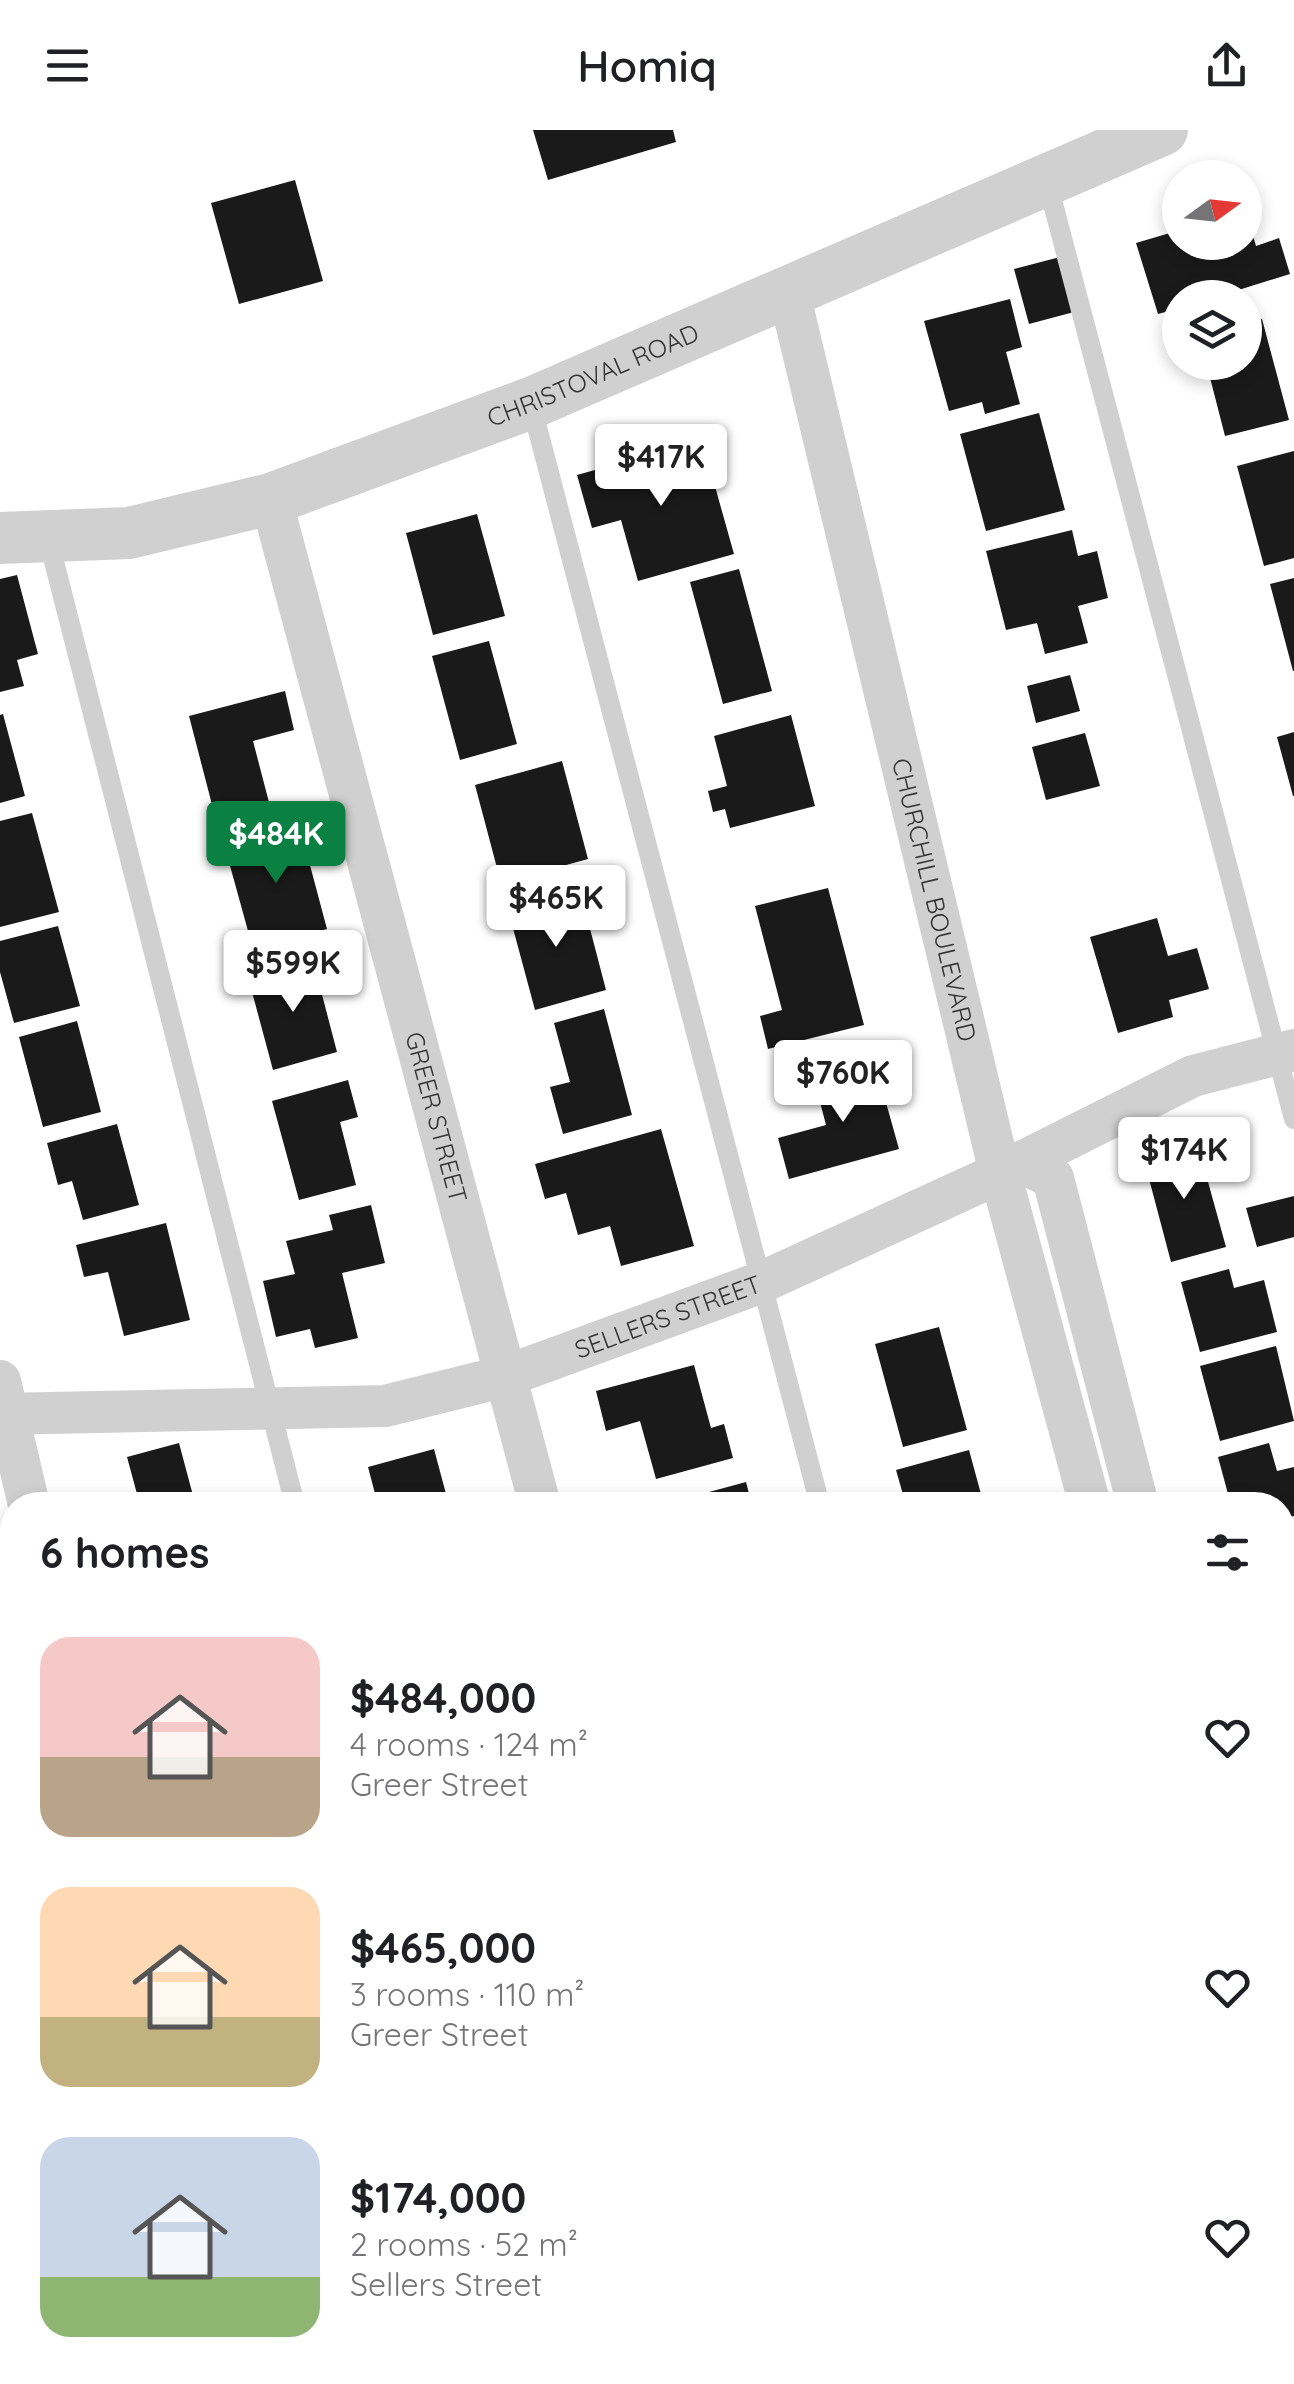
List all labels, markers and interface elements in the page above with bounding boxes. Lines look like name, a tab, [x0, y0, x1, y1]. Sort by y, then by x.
text: Homiq	[577, 37, 717, 93]
icon: menu	[40, 38, 95, 93]
icon: share	[1199, 38, 1254, 93]
north arrow	[1162, 160, 1262, 260]
map controls	[1162, 160, 1262, 380]
button: layers	[1162, 280, 1262, 380]
street label: CHRISTOVAL ROAD	[483, 316, 703, 433]
pin: $417K	[591, 424, 731, 509]
text: $417K	[617, 436, 705, 476]
street label: CHURCHILL BOULEVARD	[886, 755, 984, 1044]
pin: $484K	[206, 801, 346, 886]
text: $484K	[228, 813, 324, 853]
pin: $465K	[486, 865, 626, 950]
text: $465K	[508, 877, 604, 917]
pin: $599K	[223, 930, 363, 1015]
text: $599K	[246, 942, 340, 982]
street label: GREER STREET	[399, 1028, 474, 1206]
pin: $760K	[773, 1040, 913, 1125]
text: $760K	[796, 1052, 890, 1092]
pin: $174K	[1114, 1117, 1254, 1202]
text: $174K	[1140, 1129, 1228, 1169]
street label: SELLERS STREET	[570, 1268, 765, 1365]
icon: filters	[1200, 1525, 1255, 1580]
text: 6 homes	[40, 1526, 210, 1579]
text: $484,000	[350, 1671, 536, 1724]
icon: home	[120, 1677, 240, 1797]
icon: heart	[1200, 1710, 1255, 1765]
text: 4 rooms · 124 m²	[350, 1724, 588, 1764]
text: Greer Street	[350, 1764, 529, 1804]
text: $465,000	[350, 1921, 536, 1974]
icon: home	[120, 1927, 240, 2047]
icon: heart	[1200, 1960, 1255, 2015]
text: 3 rooms · 110 m²	[350, 1974, 584, 2014]
text: Greer Street	[350, 2014, 529, 2054]
text: $174,000	[350, 2171, 526, 2224]
icon: home	[120, 2177, 240, 2297]
icon: heart	[1200, 2210, 1255, 2265]
text: 2 rooms · 52 m²	[350, 2224, 578, 2264]
text: Sellers Street	[350, 2264, 542, 2304]

